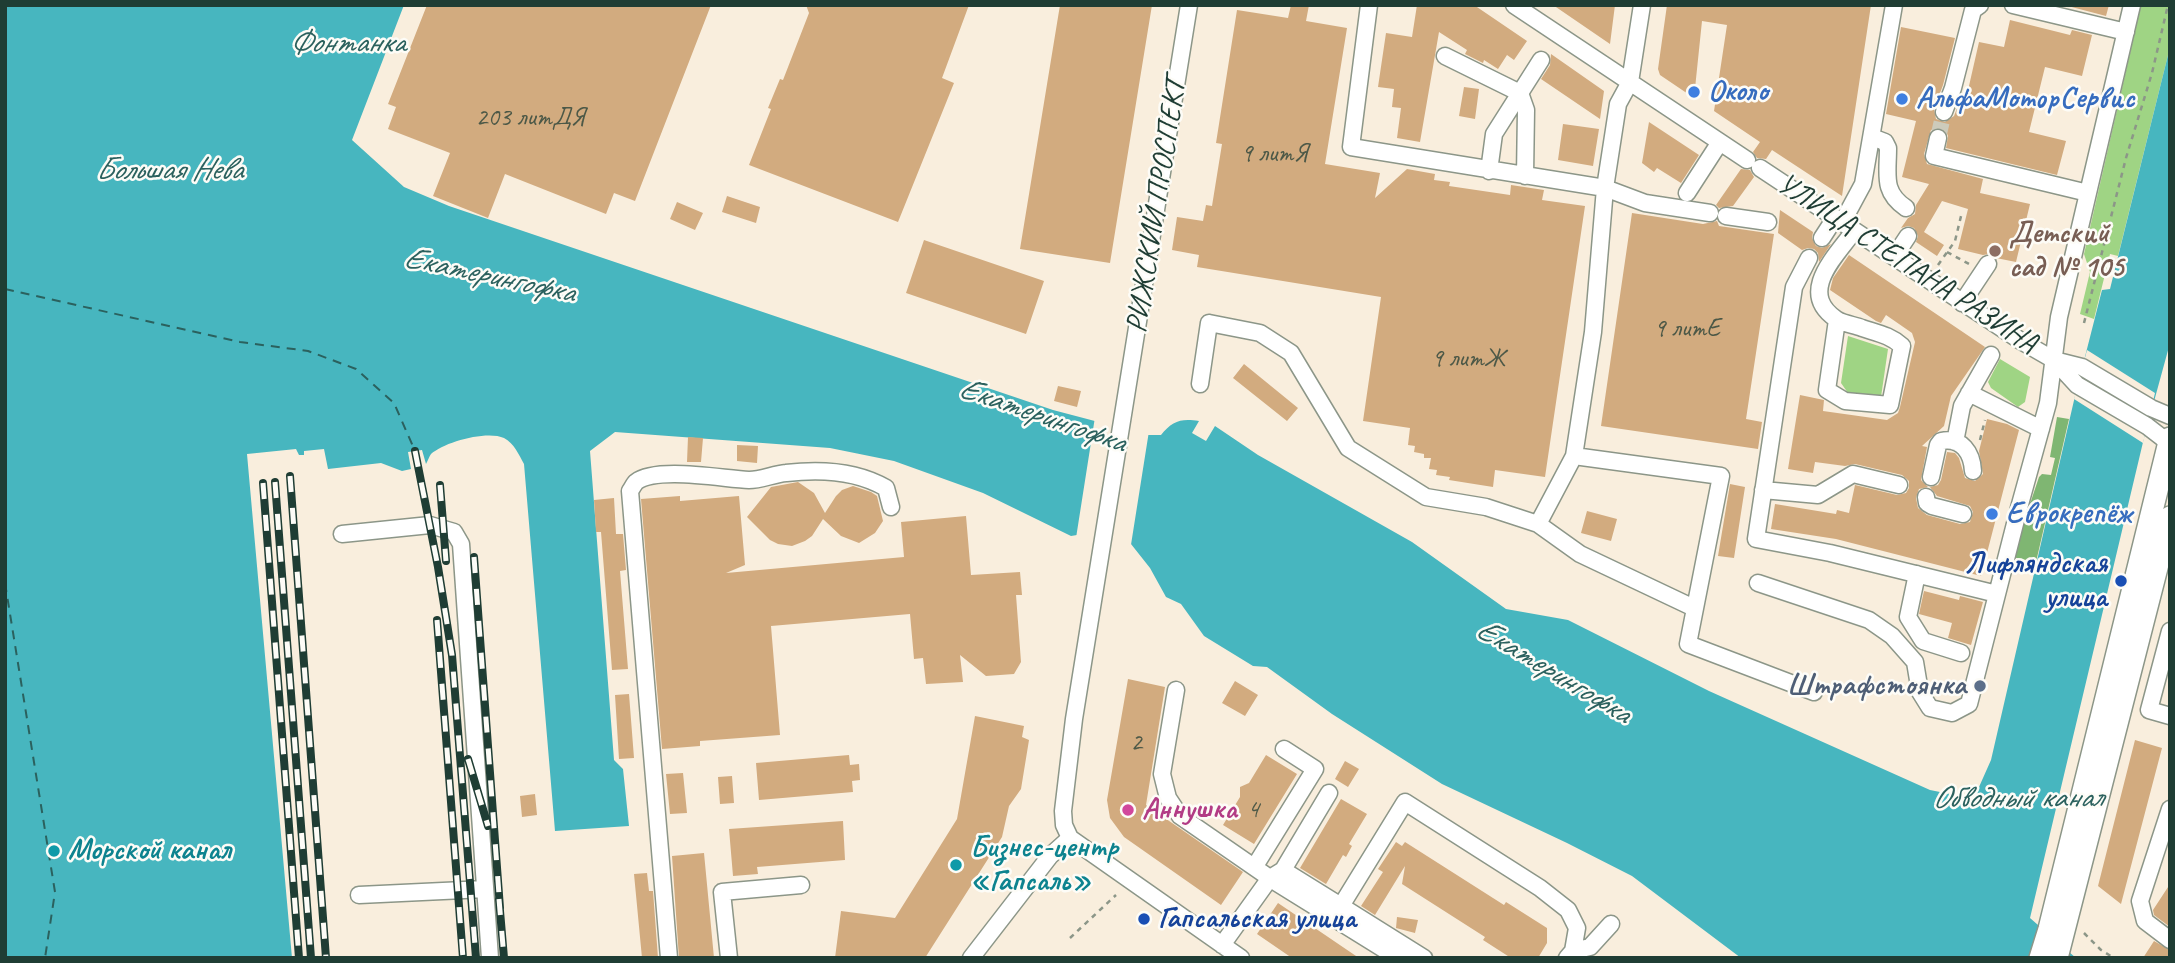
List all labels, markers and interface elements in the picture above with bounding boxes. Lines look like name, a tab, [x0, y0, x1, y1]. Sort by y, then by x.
water label: Фонтанка	[289, 25, 405, 63]
place label: Около	[1708, 74, 1768, 110]
street label: РИЖСКИЙ ПРОСПЕКТ	[1119, 77, 1195, 335]
place label: АльфаМоторСервис	[1916, 81, 2135, 117]
marker: Около	[1686, 84, 1702, 100]
marker: АльфаМоторСервис	[1894, 91, 1910, 107]
house number: 203 литДЯ	[476, 102, 584, 134]
house number: 9 литЯ	[1241, 138, 1307, 170]
water label: Большая Нева	[96, 152, 242, 190]
street label: УЛИЦА СТЕПАНА РАЗИНА	[1770, 166, 2044, 362]
place label: Детский сад № 105	[2009, 216, 2123, 286]
water label: Екатерингофка	[400, 239, 578, 313]
marker: Детский сад № 105	[1987, 243, 2003, 259]
house number: 9 литЕ	[1654, 313, 1720, 345]
house number: 9 литЖ	[1431, 343, 1505, 375]
water label: Екатерингофка	[954, 370, 1130, 462]
place label: Еврокрепёж	[2006, 496, 2132, 532]
marker: Еврокрепёж	[1984, 506, 2000, 522]
place label: Лифляндская улица	[1964, 546, 2107, 616]
marker: Лифляндская улица	[2113, 573, 2129, 589]
water label: Екатерингофка	[1469, 611, 1637, 733]
place label: Штрафстоянка	[1787, 668, 1966, 704]
marker: Штрафстоянка	[1972, 678, 1988, 694]
house number: 2	[1130, 727, 1142, 759]
water label: Обводный канал	[1932, 780, 2102, 818]
place label: Аннушка	[1142, 792, 1237, 828]
house number: 4	[1247, 794, 1259, 826]
marker: Аннушка	[1120, 802, 1136, 818]
place label: Бизнес-центр «Гапсаль»	[970, 830, 1118, 900]
place label: Морской канал	[68, 833, 231, 869]
marker: Морской канал	[46, 843, 62, 859]
marker: Бизнес-центр «Гапсаль»	[948, 857, 964, 873]
place label: Гапсальская улица	[1158, 901, 1356, 937]
marker: Гапсальская улица	[1136, 911, 1152, 927]

